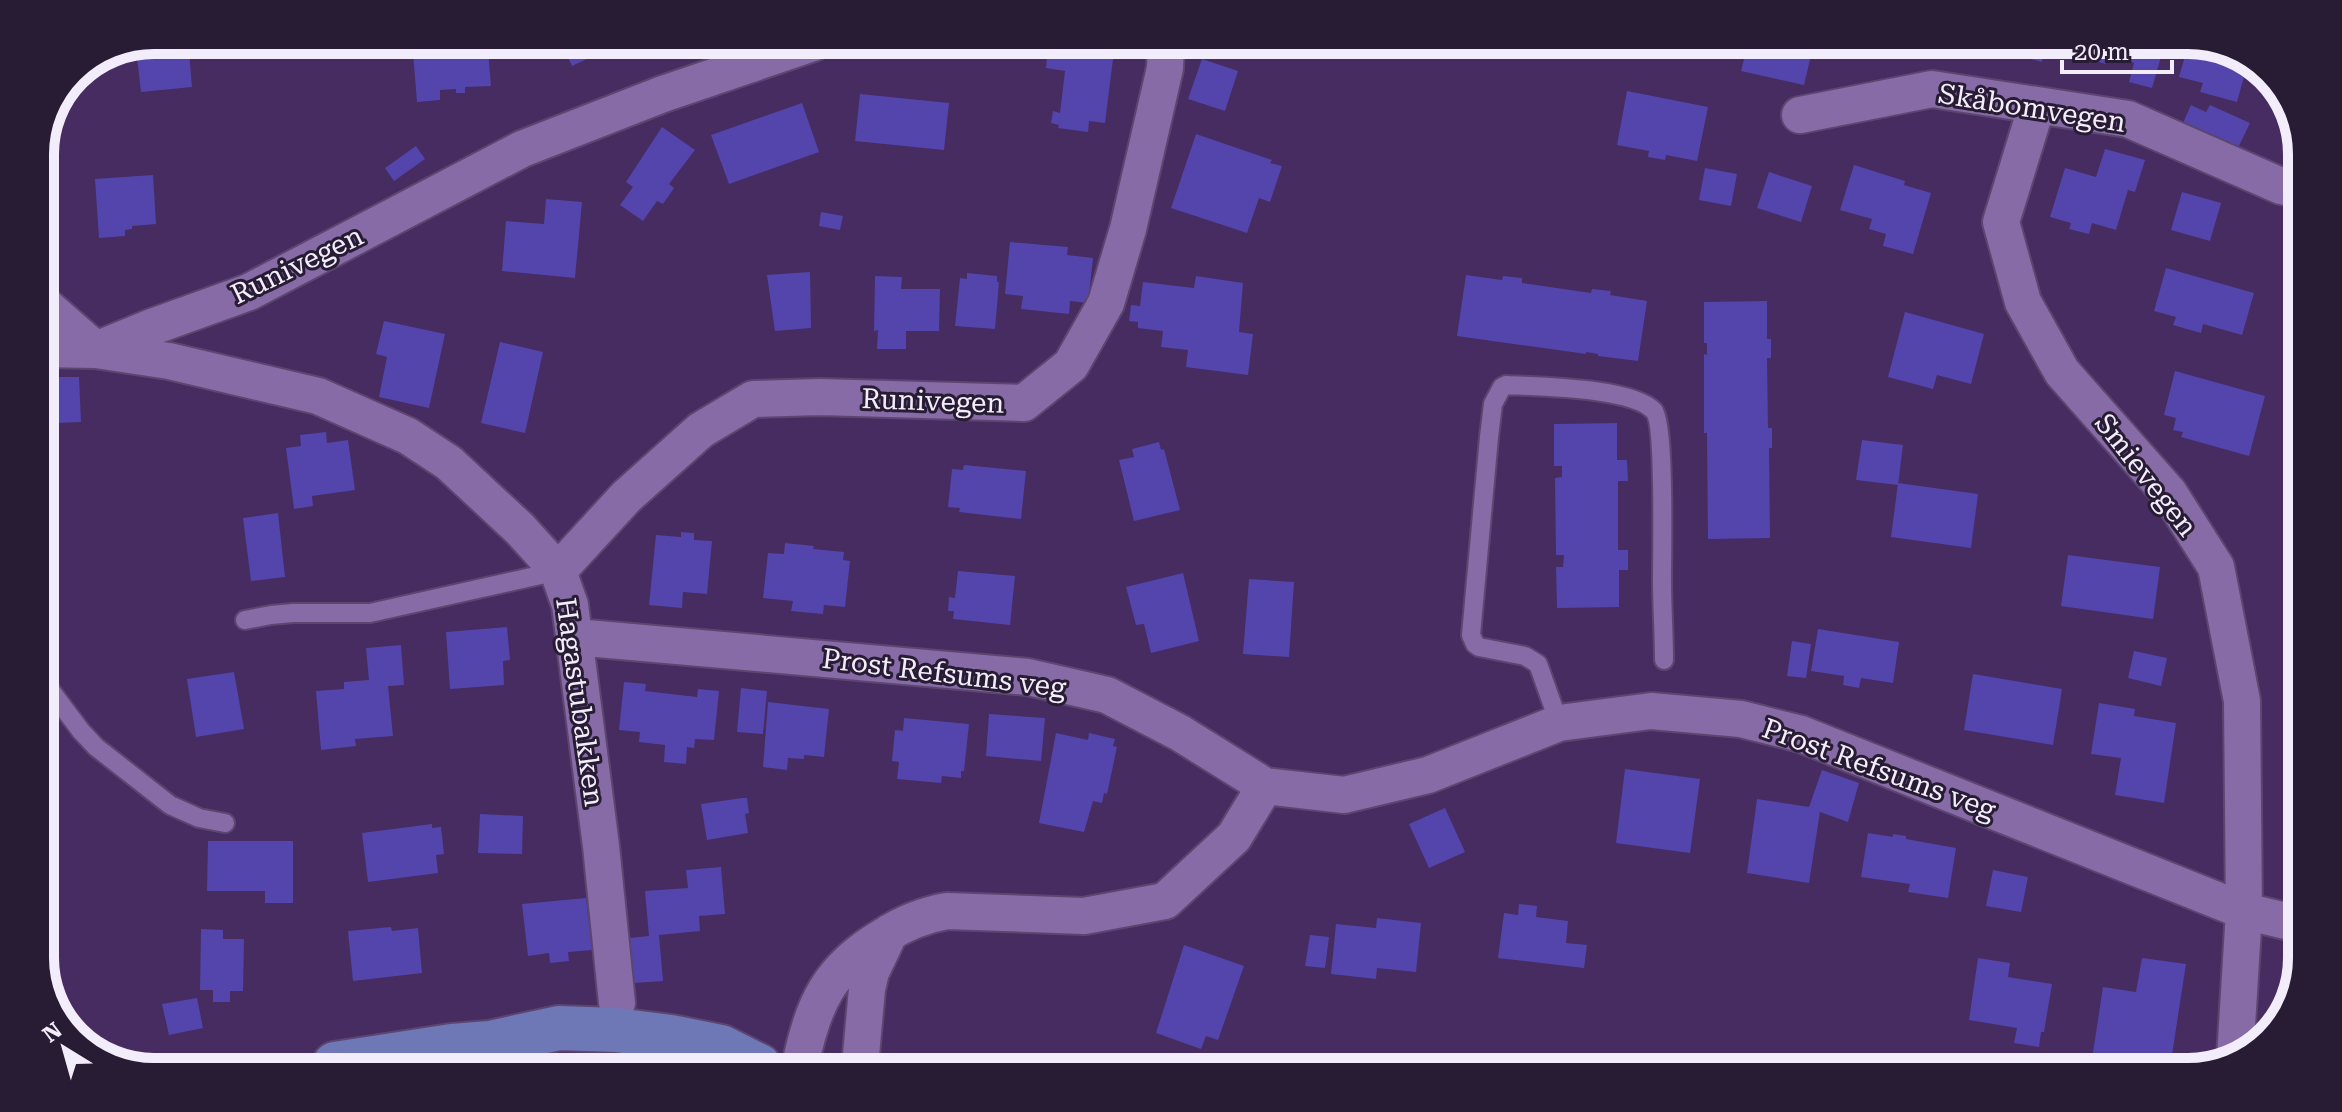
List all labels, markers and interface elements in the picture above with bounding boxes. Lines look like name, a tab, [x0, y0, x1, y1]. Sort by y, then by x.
scale bar	[2062, 24, 2172, 74]
text: 20 m	[2074, 38, 2129, 66]
street label: Skåbomvegen	[1936, 77, 2128, 139]
street label: Runivegen	[226, 219, 368, 311]
street label: Runivegen	[861, 382, 1005, 420]
street label: Smievegen	[2088, 407, 2204, 543]
street label: Hagastubakken	[549, 596, 611, 808]
street label: Prost Refsums veg	[820, 642, 1068, 704]
street label: Prost Refsums veg	[1758, 711, 2000, 827]
north arrow	[24, 1008, 104, 1088]
text: N	[38, 1017, 67, 1048]

